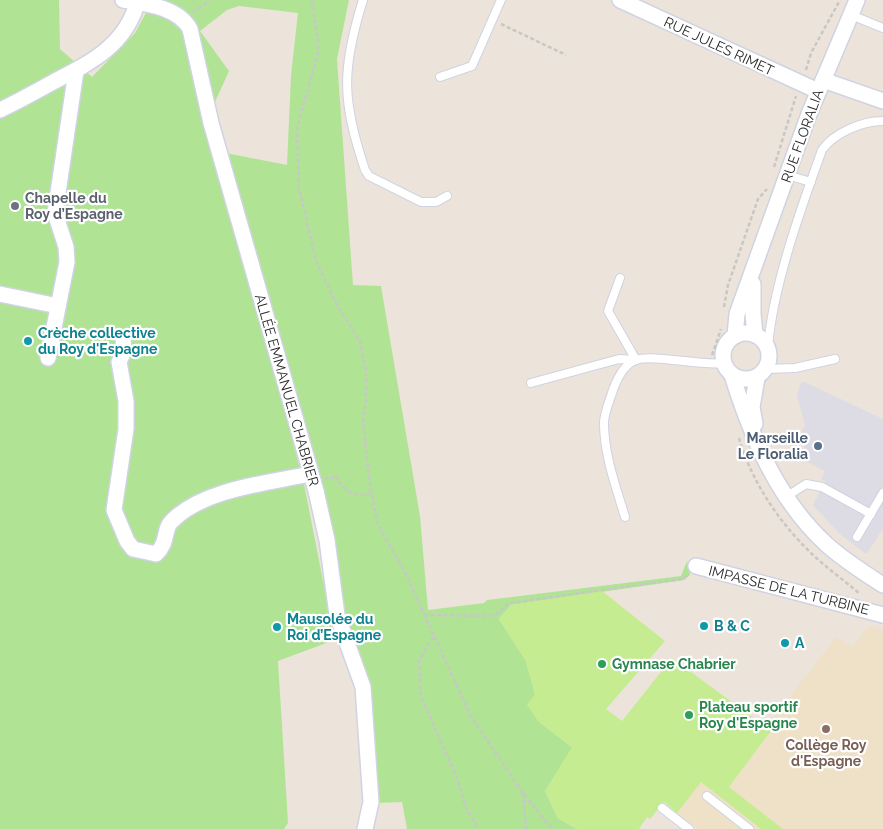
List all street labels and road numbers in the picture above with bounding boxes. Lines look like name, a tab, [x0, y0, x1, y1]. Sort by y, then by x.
street label: RUE JULES RIMET	[662, 14, 777, 79]
street label: RUE FLORALIA	[778, 87, 826, 185]
street label: ALLÉE EMMANUEL CHABRIER	[252, 292, 323, 488]
street label: IMPASSE DE LA TURBINE	[707, 562, 871, 618]

